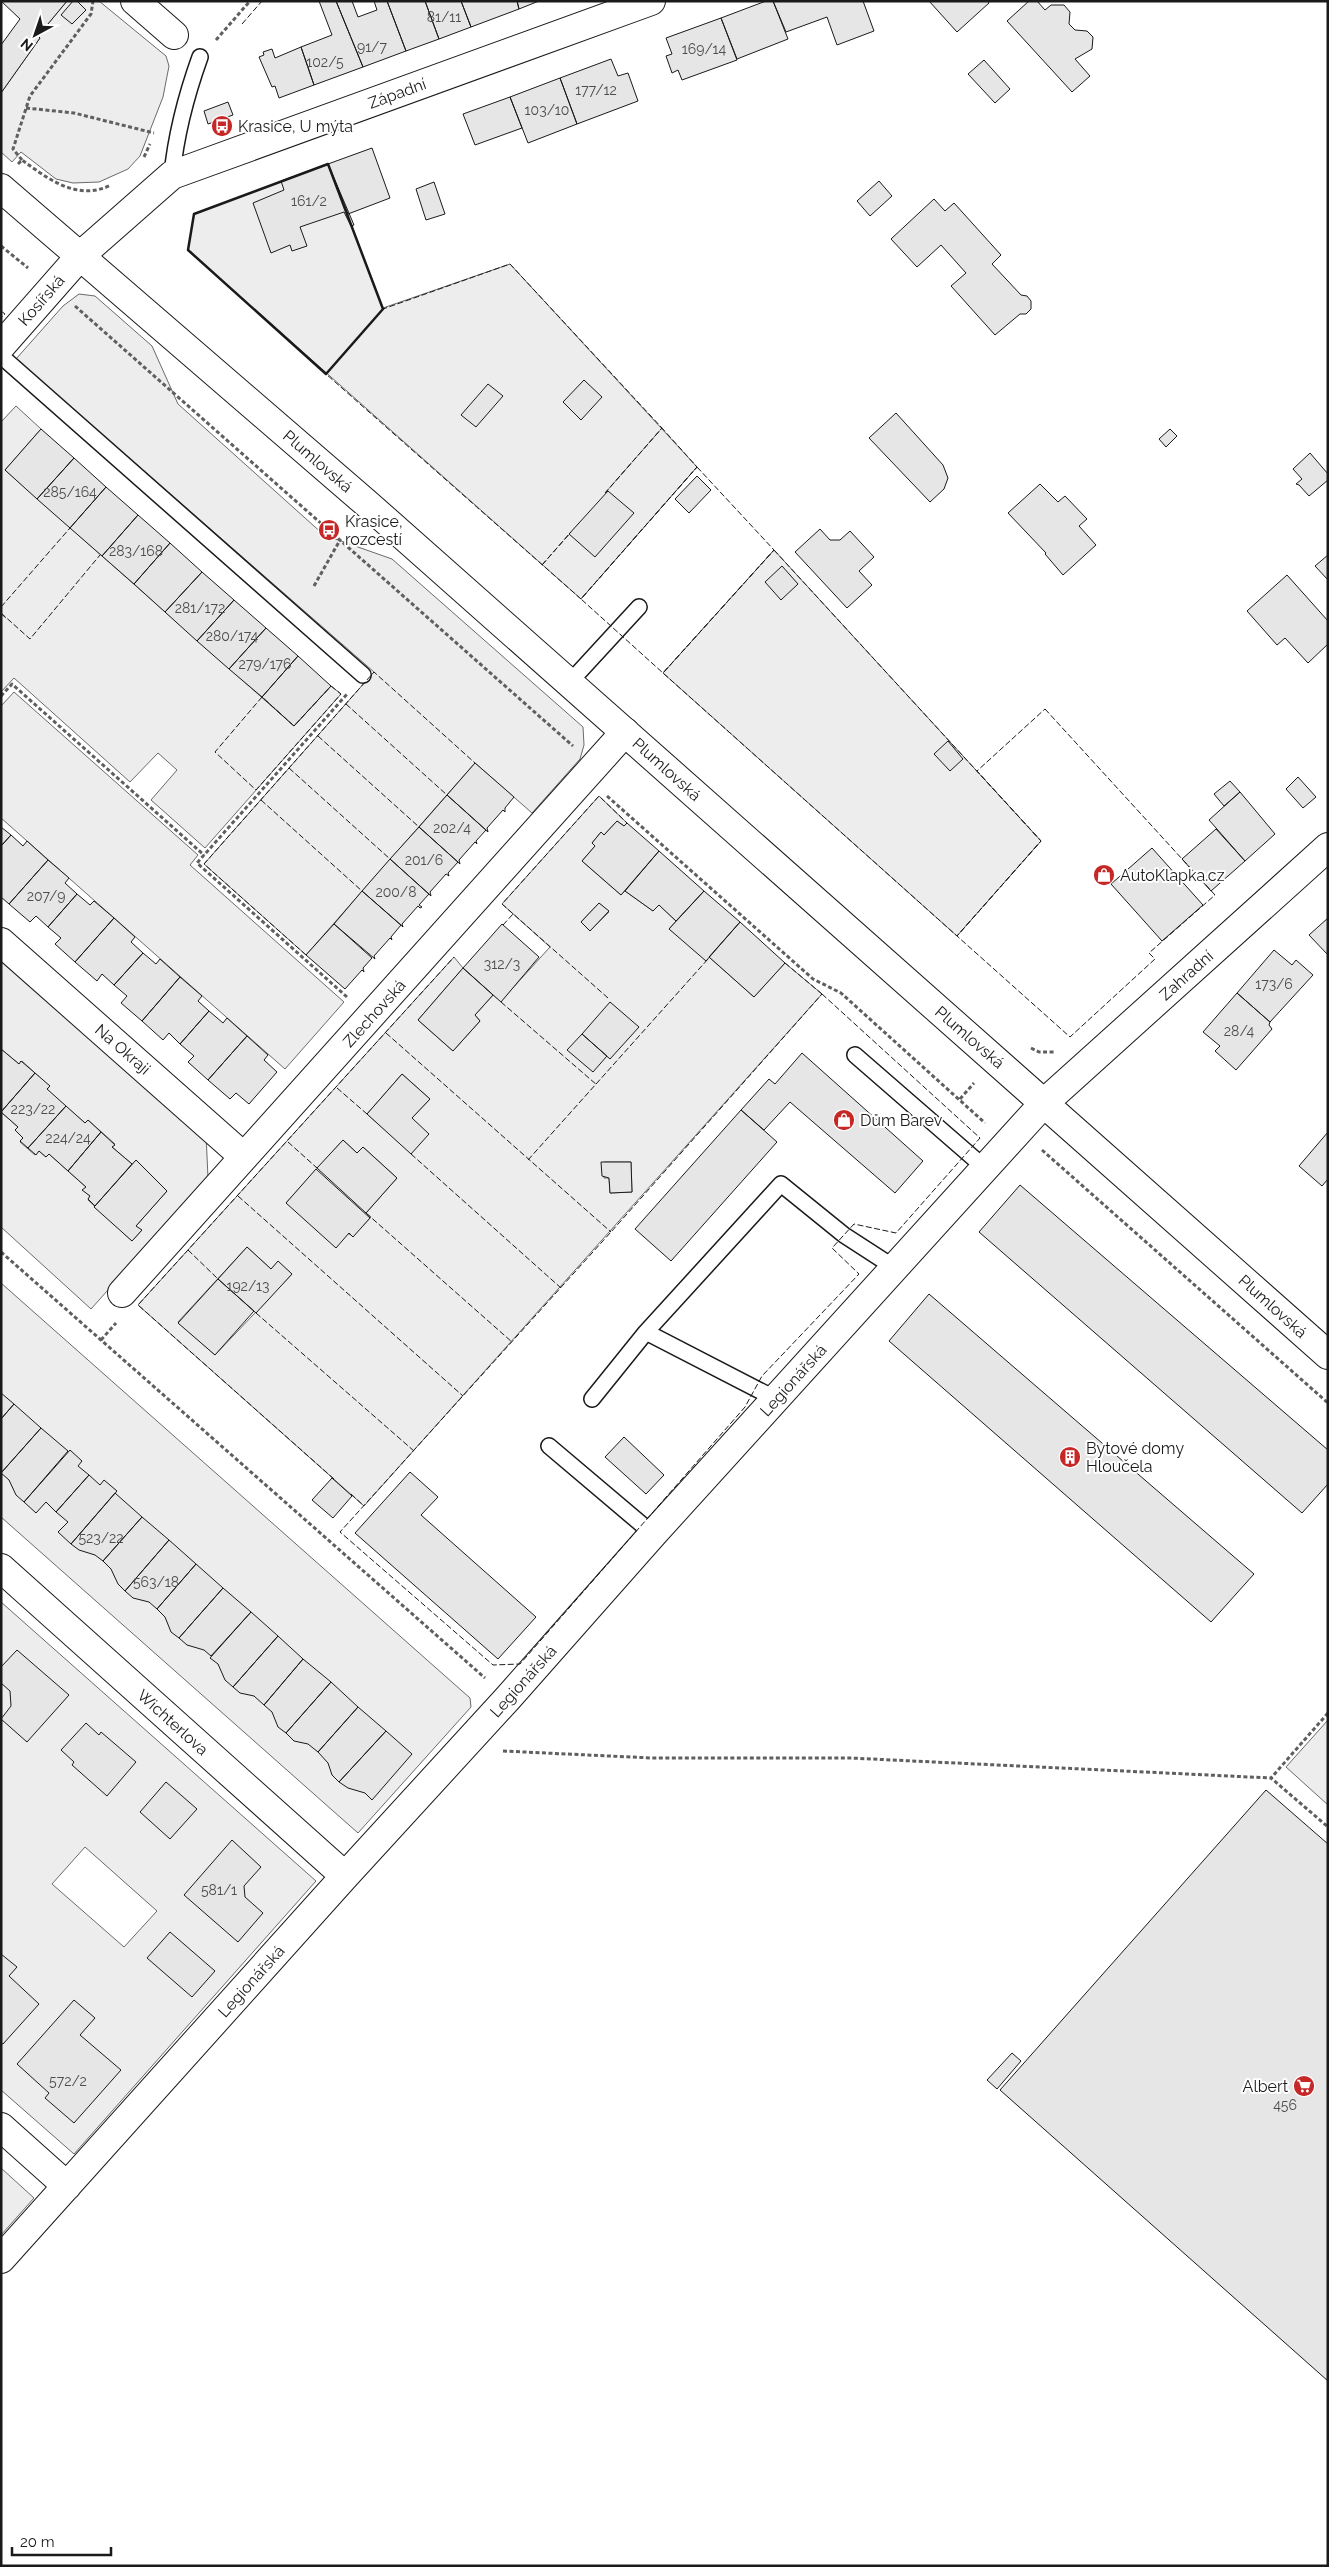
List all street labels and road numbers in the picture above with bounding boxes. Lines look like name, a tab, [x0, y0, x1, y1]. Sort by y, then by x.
street label: Západní	[366, 74, 429, 113]
street label: Kosířská	[14, 271, 69, 330]
street label: Plumlovská	[279, 426, 356, 497]
street label: Plumlovská	[629, 734, 705, 805]
street label: Zahradní	[1156, 946, 1217, 1004]
street label: Zlechovská	[339, 976, 410, 1051]
street label: Plumlovská	[931, 1002, 1008, 1073]
street label: Na Okraji	[91, 1020, 154, 1079]
street label: Plumlovská	[1235, 1271, 1311, 1342]
street label: Legionářská	[756, 1341, 831, 1420]
street label: Legionářská	[486, 1642, 561, 1721]
street label: Wichterlova	[133, 1685, 212, 1759]
street label: Legionářská	[214, 1942, 289, 2021]

